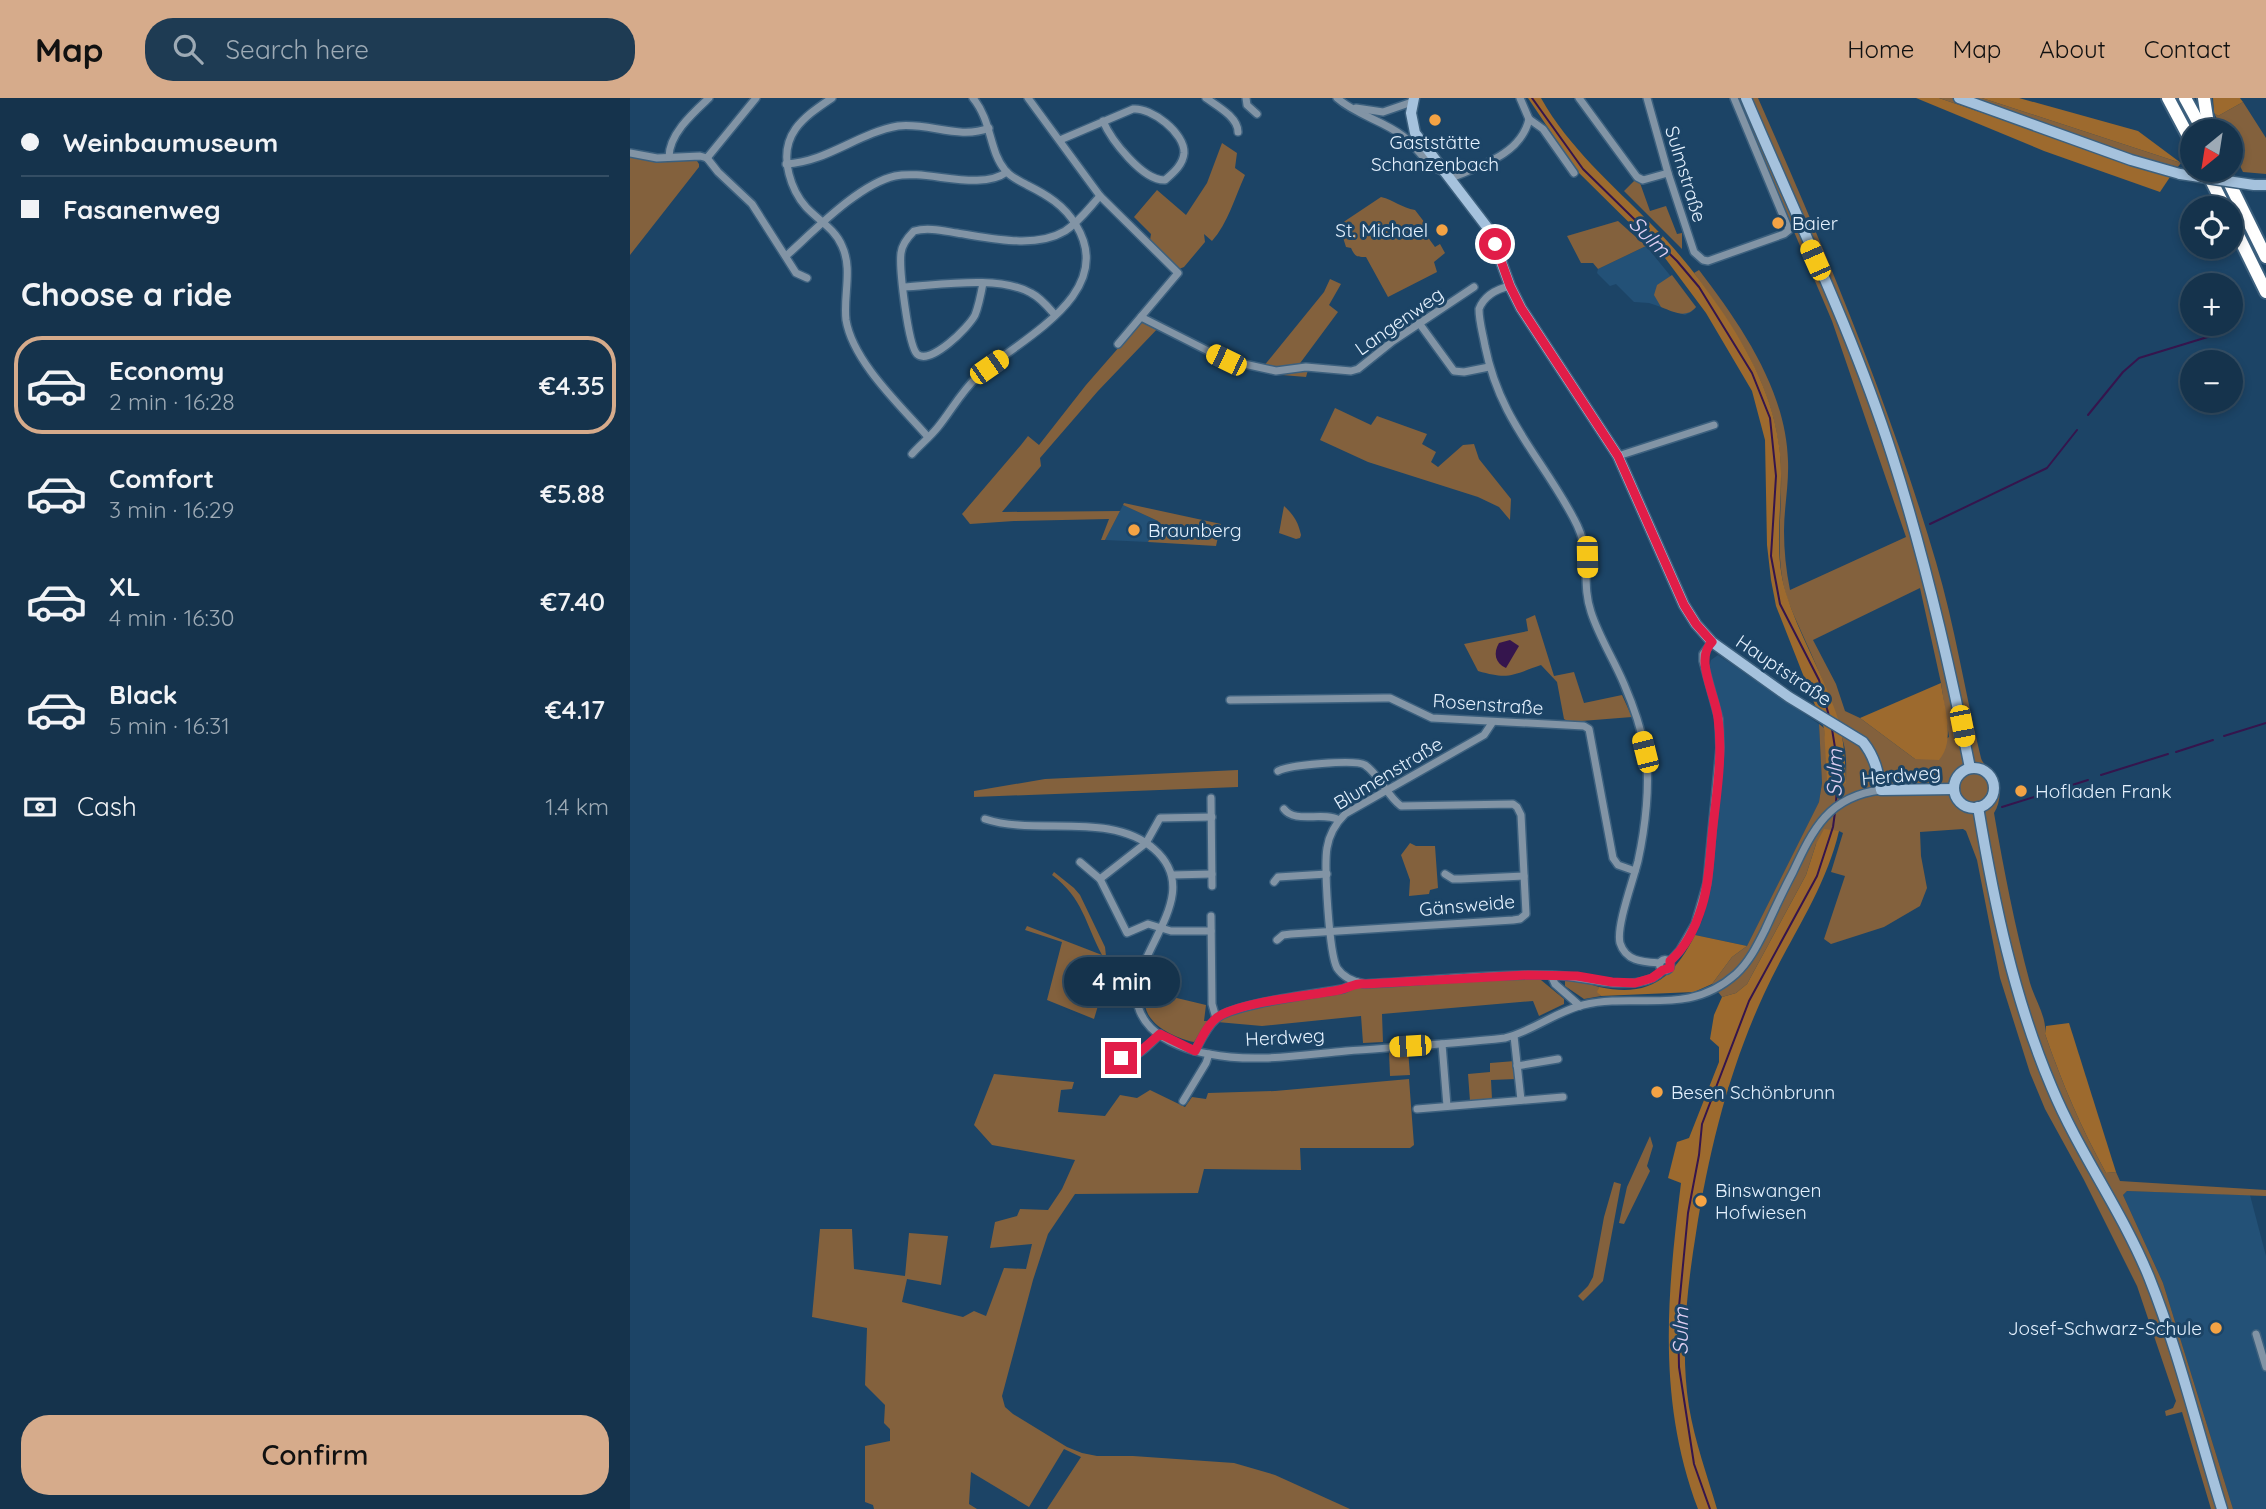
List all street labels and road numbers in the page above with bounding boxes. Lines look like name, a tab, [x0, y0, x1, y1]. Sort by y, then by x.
street label: Sulmstraße	[1660, 123, 1712, 225]
street label: Langenweg	[1350, 282, 1448, 360]
street label: Hauptstraße	[1732, 629, 1836, 711]
street label: Rosenstraße	[1432, 688, 1544, 720]
street label: Blumenstraße	[1329, 731, 1447, 815]
street label: Herdweg	[1860, 760, 1942, 790]
street label: Gänsweide	[1418, 889, 1516, 921]
street label: Herdweg	[1245, 1023, 1325, 1051]

